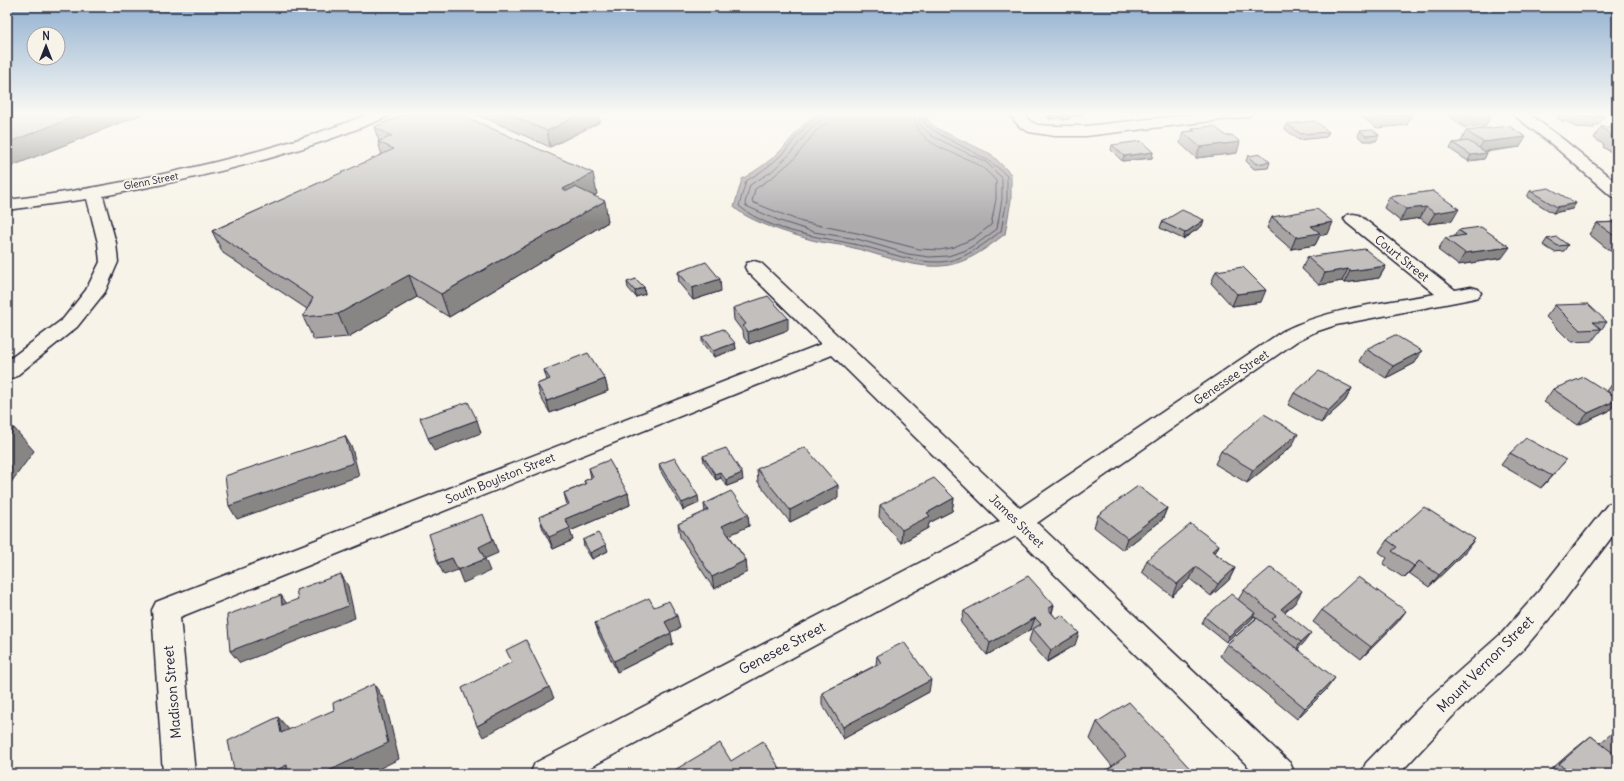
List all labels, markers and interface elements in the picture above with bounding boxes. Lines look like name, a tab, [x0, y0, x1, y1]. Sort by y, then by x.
north arrow	[26, 26, 66, 66]
text: N	[42, 29, 50, 43]
street label: Glenn Street	[123, 169, 180, 193]
street label: Court Street	[1372, 232, 1432, 284]
street label: Genessee Street	[1191, 346, 1271, 408]
street label: South Boylston Street	[443, 449, 557, 507]
street label: James Street	[987, 491, 1047, 551]
street label: Mount Vernon Street	[1433, 612, 1537, 716]
street label: Genesee Street	[736, 618, 829, 678]
street label: Madison Street	[159, 644, 185, 739]

